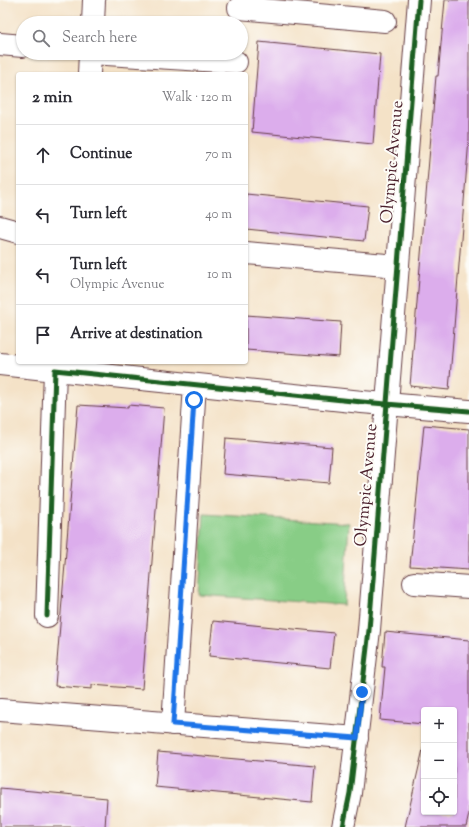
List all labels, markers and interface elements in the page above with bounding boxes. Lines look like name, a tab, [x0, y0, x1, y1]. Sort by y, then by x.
search box	[16, 16, 248, 60]
icon: search	[30, 27, 52, 49]
text: Search here	[62, 28, 137, 49]
text: 2 min	[32, 86, 73, 110]
text: Walk · 120 m	[162, 89, 232, 107]
street label: Olympic Avenue	[376, 99, 410, 225]
icon: ahead	[32, 144, 54, 166]
text: Continue	[70, 144, 132, 165]
text: 70 m	[205, 146, 232, 164]
icon: left	[32, 204, 54, 226]
text: Turn left	[70, 204, 127, 225]
text: 40 m	[205, 206, 232, 224]
text: Turn left	[70, 255, 127, 276]
icon: left	[32, 264, 54, 286]
text: 10 m	[207, 266, 232, 284]
text: Olympic Avenue	[70, 276, 165, 294]
icon: arrive	[32, 324, 54, 346]
text: Arrive at destination	[70, 324, 203, 345]
route start	[185, 391, 203, 409]
street label: Olympic Avenue	[350, 422, 384, 548]
route end	[353, 683, 371, 701]
map controls	[421, 707, 457, 815]
button: +	[421, 707, 457, 743]
button: −	[421, 743, 457, 779]
button: locate	[421, 779, 457, 815]

